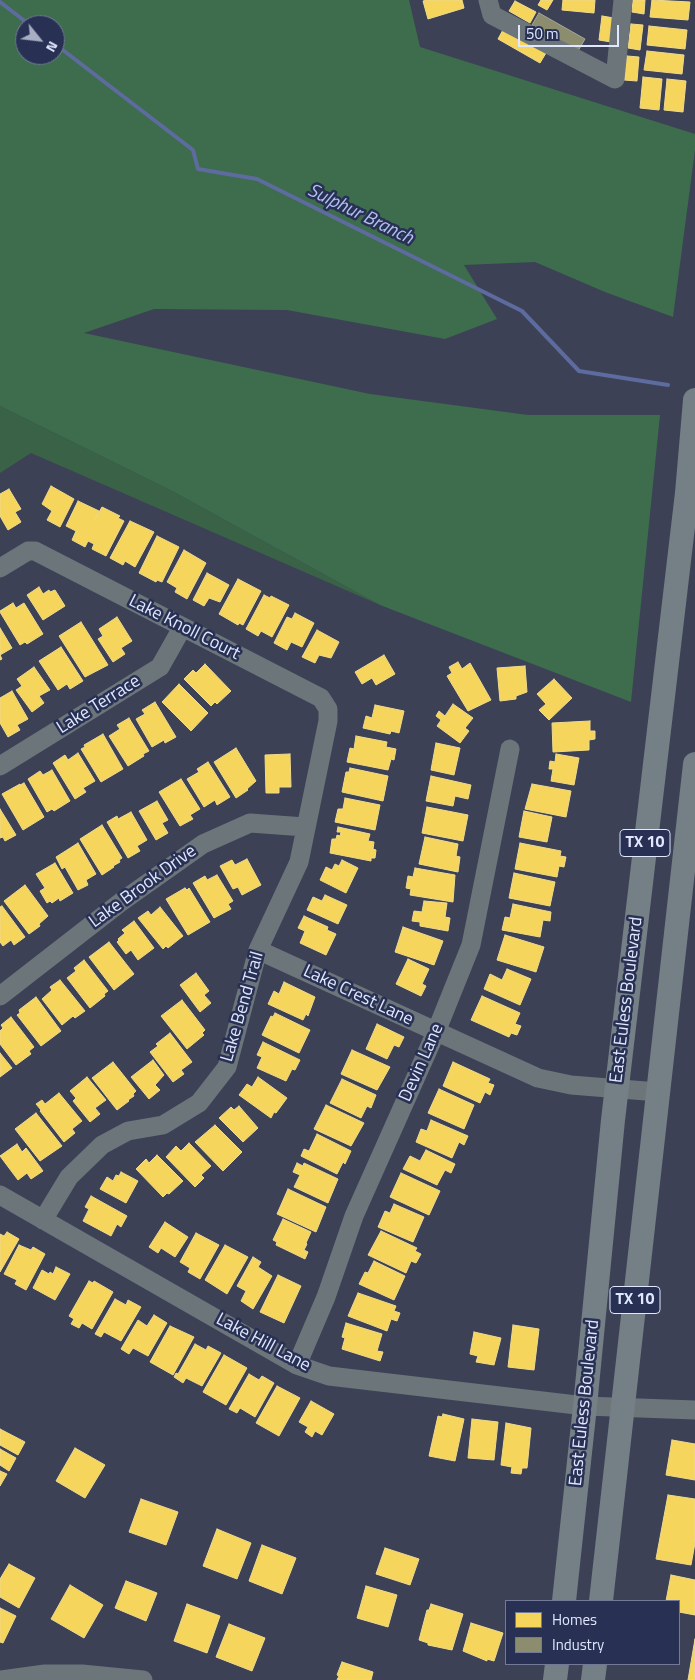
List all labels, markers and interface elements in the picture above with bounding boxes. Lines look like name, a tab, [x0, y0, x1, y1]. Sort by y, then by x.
north arrow	[15, 15, 65, 65]
scale bar	[520, 15, 621, 47]
text: 50 m	[526, 22, 559, 45]
text: N	[41, 38, 64, 56]
water label: Sulphur Branch	[304, 180, 416, 250]
street label: Lake Knoll Court	[125, 591, 243, 665]
street label: Lake Terrace	[53, 671, 145, 739]
road number: TX 10	[620, 830, 670, 856]
street label: Lake Brook Drive	[85, 841, 201, 933]
street label: East Euless Boulevard	[606, 916, 648, 1084]
street label: Lake Bend Trail	[217, 949, 269, 1065]
street label: Lake Crest Lane	[300, 961, 416, 1031]
street label: Devin Lane	[395, 1021, 449, 1105]
road number: TX 10	[610, 1286, 660, 1314]
street label: Lake Hill Lane	[212, 1309, 314, 1377]
street label: East Euless Boulevard	[566, 1319, 604, 1487]
legend	[505, 1600, 680, 1665]
text: Homes	[552, 1608, 597, 1631]
text: Industry	[552, 1633, 604, 1656]

